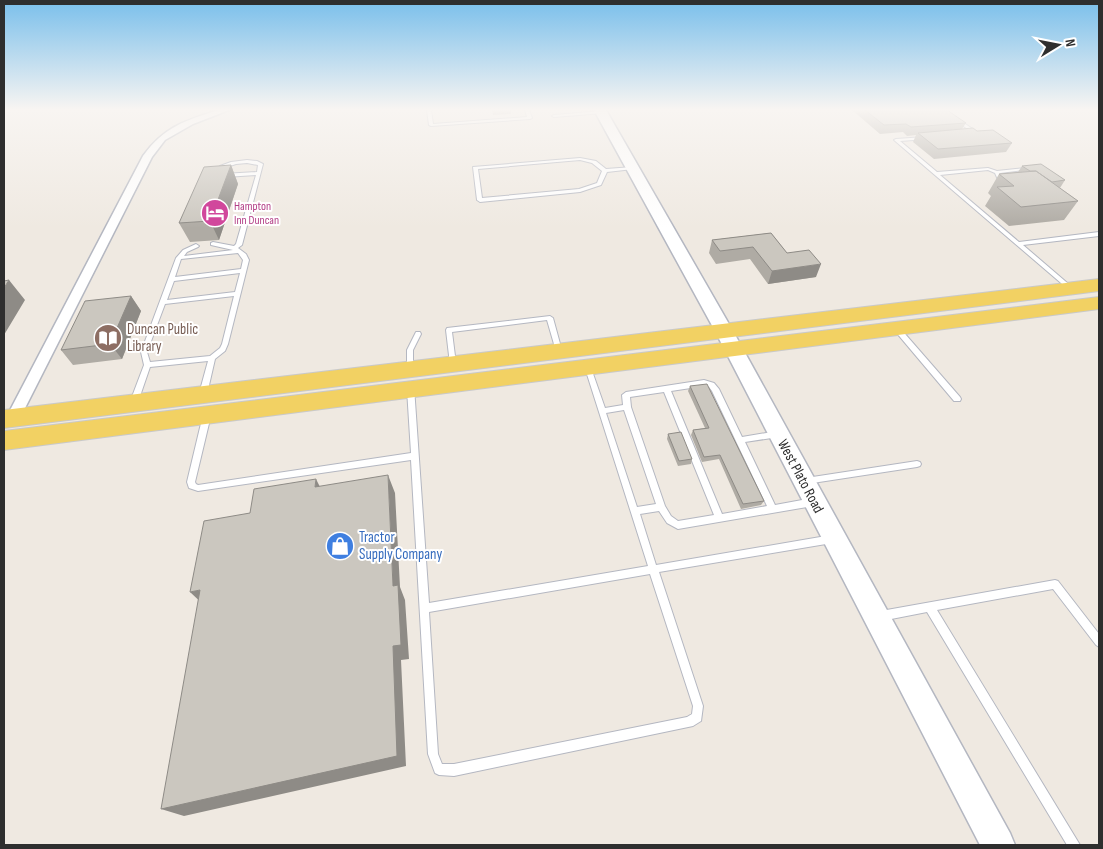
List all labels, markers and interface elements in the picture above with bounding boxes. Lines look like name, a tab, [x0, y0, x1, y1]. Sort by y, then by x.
north arrow	[1033, 20, 1083, 70]
text: N	[1061, 38, 1079, 48]
hotel icon: Hampton Inn Duncan	[200, 198, 230, 228]
place label: Hampton Inn Duncan	[234, 199, 279, 228]
place label: Duncan Public Library	[127, 320, 198, 356]
library icon: Duncan Public Library	[93, 323, 123, 353]
street label: West Plato Road	[773, 436, 828, 516]
place label: Tractor Supply Company	[359, 528, 442, 564]
shop icon: Tractor Supply Company	[325, 531, 355, 561]

